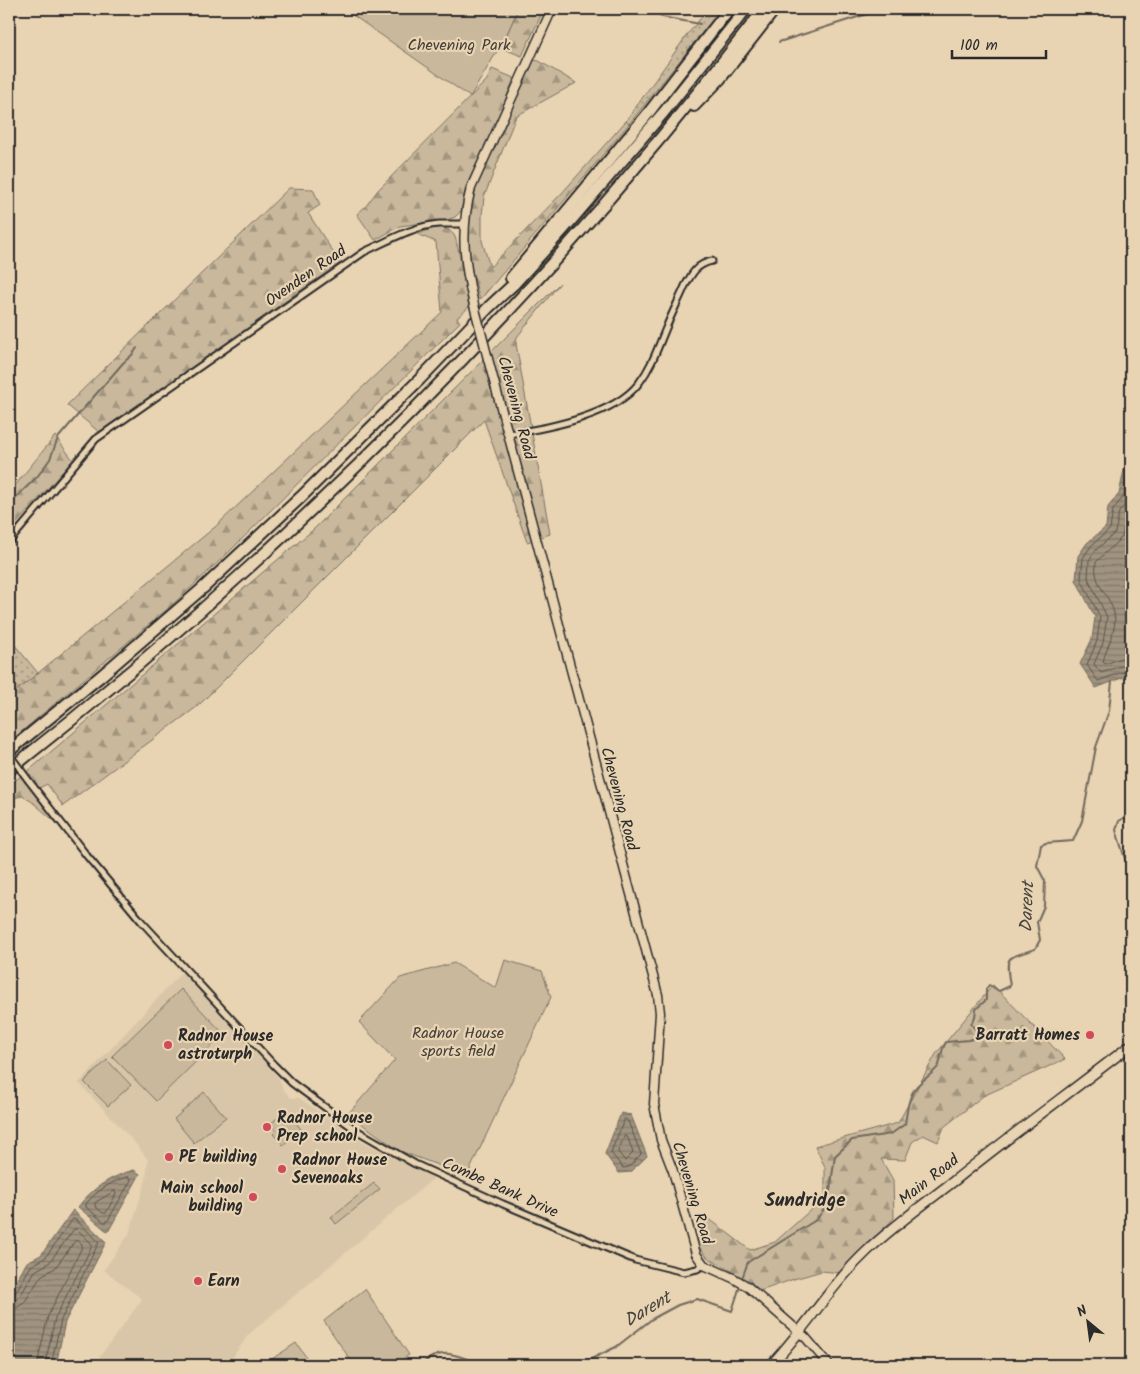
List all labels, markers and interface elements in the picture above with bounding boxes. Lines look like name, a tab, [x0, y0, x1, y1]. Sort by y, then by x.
scale bar	[952, 28, 1046, 60]
park label: Chevening Park	[407, 33, 511, 58]
text: 100 m	[960, 34, 998, 58]
street label: Ovenden Road	[260, 238, 353, 313]
street label: Chevening Road	[490, 353, 542, 464]
street label: Chevening Road	[593, 744, 645, 855]
water label: Darent	[1013, 878, 1043, 933]
park label: Radnor House sports field	[412, 1021, 504, 1064]
place label: Barratt Homes	[975, 1023, 1081, 1048]
place label: Radnor House astroturph	[178, 1024, 273, 1067]
marker: Barratt Homes	[1084, 1029, 1096, 1041]
marker: Radnor House astroturph	[162, 1039, 174, 1051]
place label: Radnor House Prep school	[277, 1106, 372, 1149]
marker: Radnor House Prep school	[261, 1121, 273, 1133]
street label: Chevening Road	[665, 1139, 720, 1248]
place label: PE building	[179, 1145, 257, 1170]
place label: Radnor House Sevenoaks	[292, 1148, 387, 1191]
street label: Main Road	[893, 1148, 965, 1212]
marker: PE building	[163, 1151, 175, 1163]
street label: Combe Bank Drive	[438, 1151, 562, 1225]
marker: Radnor House Sevenoaks	[276, 1163, 288, 1175]
place label: Main school building	[160, 1176, 244, 1219]
district label: Sundridge	[765, 1186, 845, 1216]
marker: Main school building	[247, 1191, 259, 1203]
place label: Earn	[208, 1269, 240, 1294]
marker: Earn	[192, 1275, 204, 1287]
water label: Darent	[619, 1283, 680, 1335]
north arrow	[1062, 1296, 1112, 1346]
text: N	[1073, 1300, 1092, 1323]

